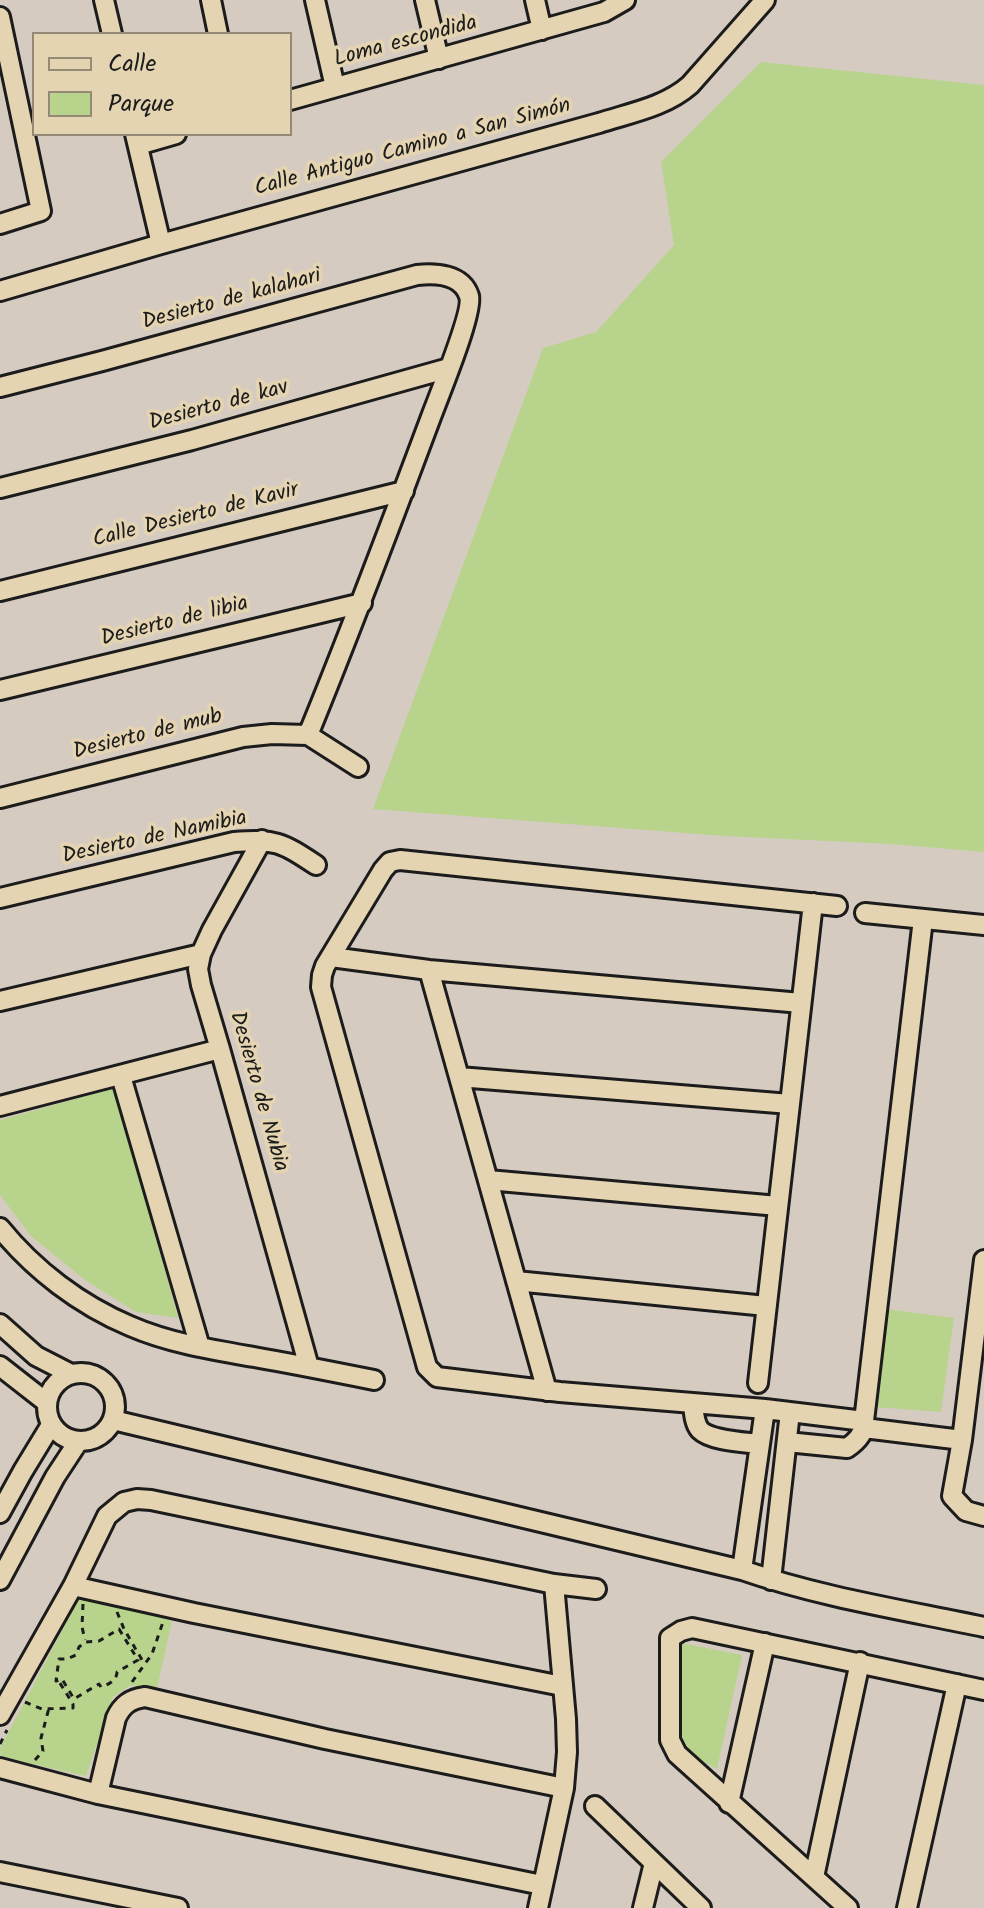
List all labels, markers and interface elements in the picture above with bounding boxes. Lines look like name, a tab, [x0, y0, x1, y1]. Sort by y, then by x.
street label: Loma escondida	[332, 11, 480, 75]
legend	[32, 32, 292, 136]
text: Calle	[108, 45, 156, 84]
text: Parque	[108, 85, 174, 124]
street label: Calle Antiguo Camino a San Simón	[252, 94, 574, 204]
street label: Desierto de kalahari	[140, 264, 324, 338]
street label: Desierto de kav	[147, 376, 291, 438]
street label: Calle Desierto de Kavir	[90, 479, 302, 555]
street label: Desierto de libia	[99, 592, 251, 654]
street label: Desierto de mub	[71, 705, 225, 767]
street label: Desierto de Namibia	[60, 807, 250, 871]
street label: Desierto de Nubia	[222, 1009, 292, 1175]

